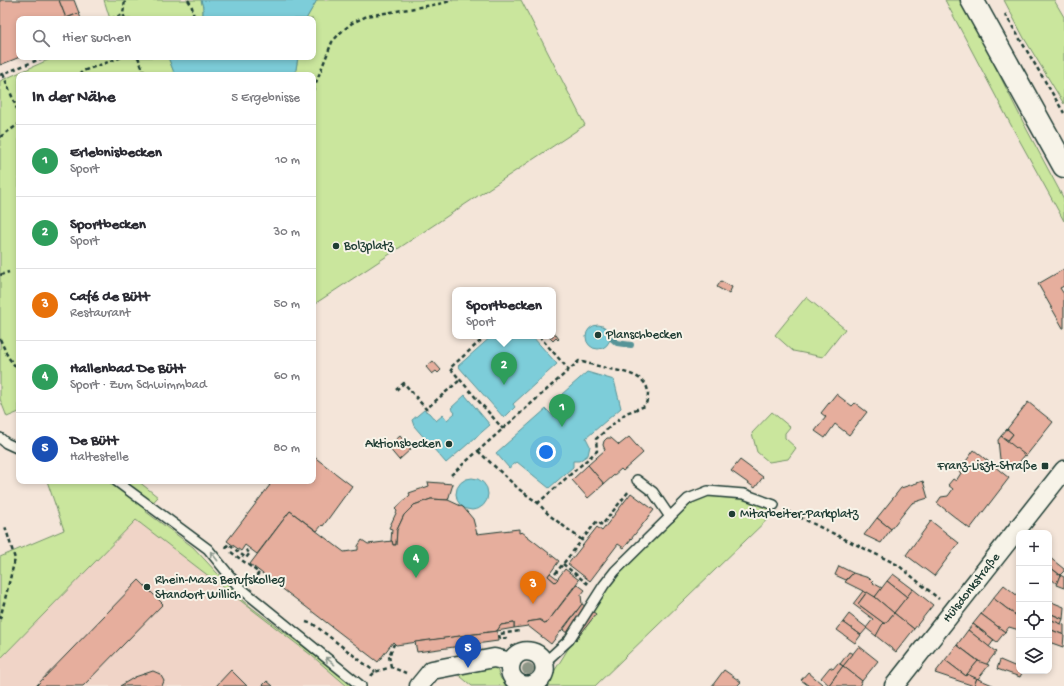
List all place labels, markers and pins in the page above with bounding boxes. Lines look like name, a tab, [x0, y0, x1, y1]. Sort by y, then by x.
place label: Bolzplatz	[343, 239, 395, 254]
marker: Bolzplatz	[331, 241, 341, 251]
place label: Planschbecken	[605, 328, 683, 343]
marker: Planschbecken	[593, 330, 603, 340]
pin: 2	[491, 352, 517, 385]
pin: 1	[549, 394, 575, 427]
place label: Aktionsbecken	[365, 437, 442, 452]
marker: Aktionsbecken	[444, 439, 454, 449]
place label: Franz-Liszt-Straße	[936, 459, 1037, 474]
marker: Franz-Liszt-Straße	[1040, 461, 1050, 471]
place label: Mitarbeiter-Parkplatz	[740, 507, 860, 522]
marker: Mitarbeiter-Parkplatz	[727, 509, 737, 519]
pin: 4	[403, 545, 429, 578]
pin: 3	[520, 571, 546, 604]
place label: Rhein-Maas Berufskolleg Standort Willich	[155, 573, 285, 603]
marker: Rhein-Maas Berufskolleg Standort Willich	[142, 582, 152, 592]
pin: 5	[455, 635, 481, 668]

